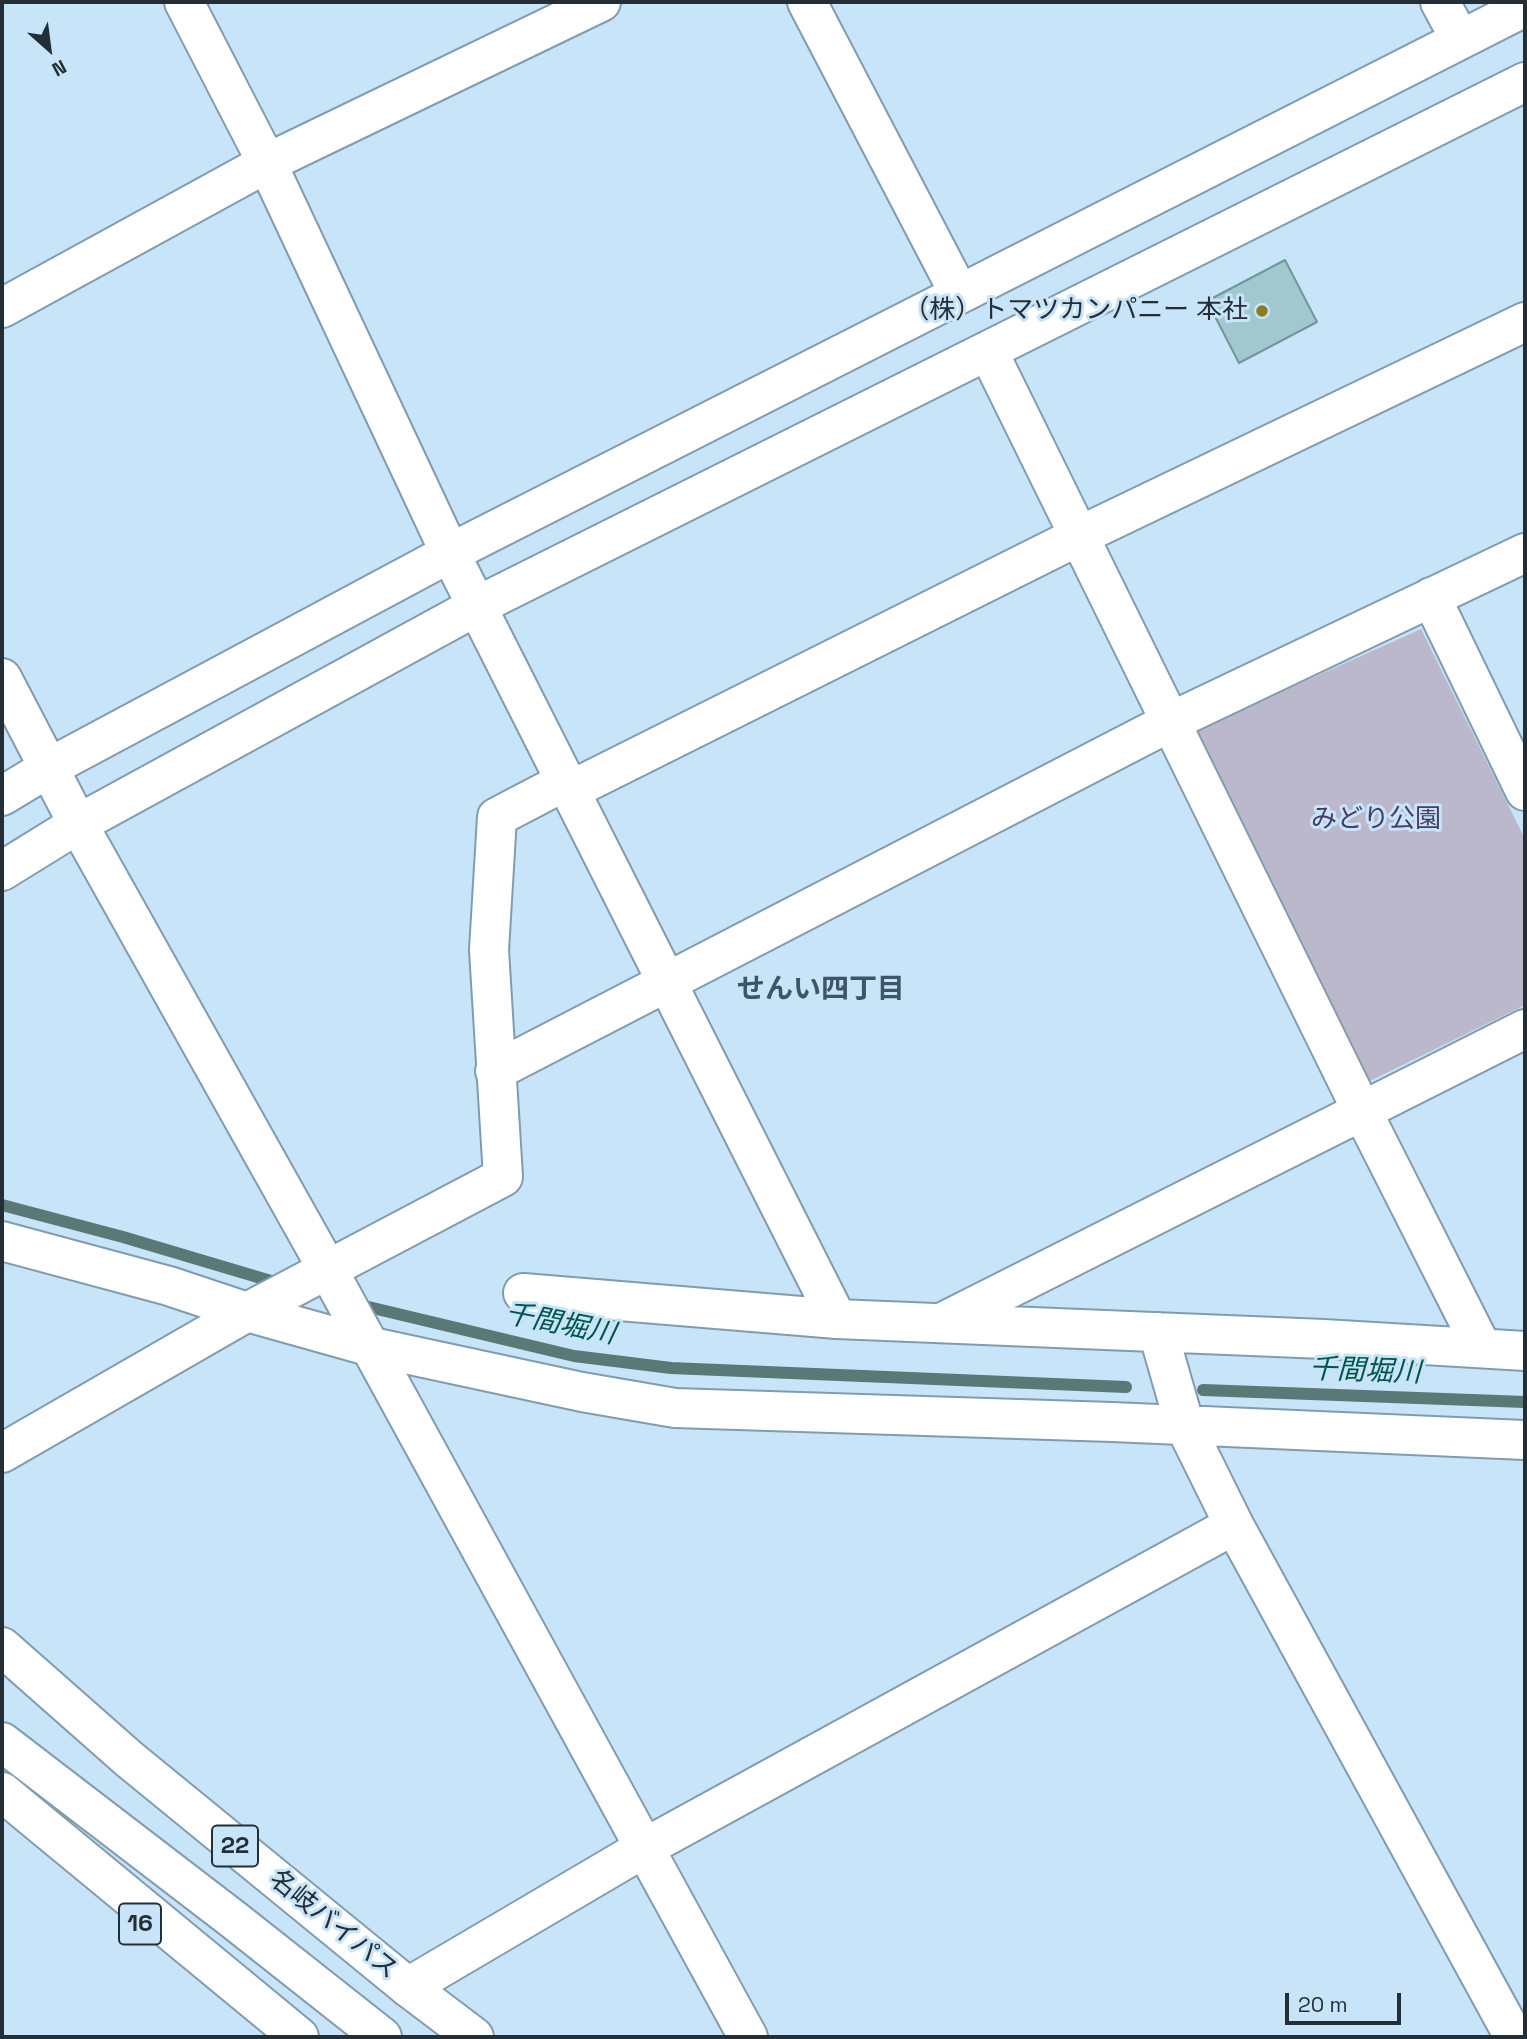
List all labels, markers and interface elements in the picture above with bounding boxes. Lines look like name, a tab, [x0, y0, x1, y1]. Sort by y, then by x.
north arrow	[14, 14, 84, 84]
text: N	[48, 54, 71, 82]
place label: （株）トマツカンパニー 本社	[903, 295, 1248, 327]
marker: （株）トマツカンパニー 本社	[1254, 303, 1270, 319]
park label: みどり公園	[1311, 804, 1441, 836]
district label: せんい四丁目	[737, 973, 905, 1007]
water label: 千間堀川	[502, 1298, 618, 1352]
water label: 千間堀川	[1308, 1353, 1422, 1391]
road number: 22	[212, 1826, 258, 1867]
street label: 名岐バイパス	[263, 1864, 403, 1986]
road number: 16	[119, 1903, 161, 1944]
scale bar	[1289, 1980, 1404, 2024]
text: 20 m	[1298, 1991, 1348, 2018]

